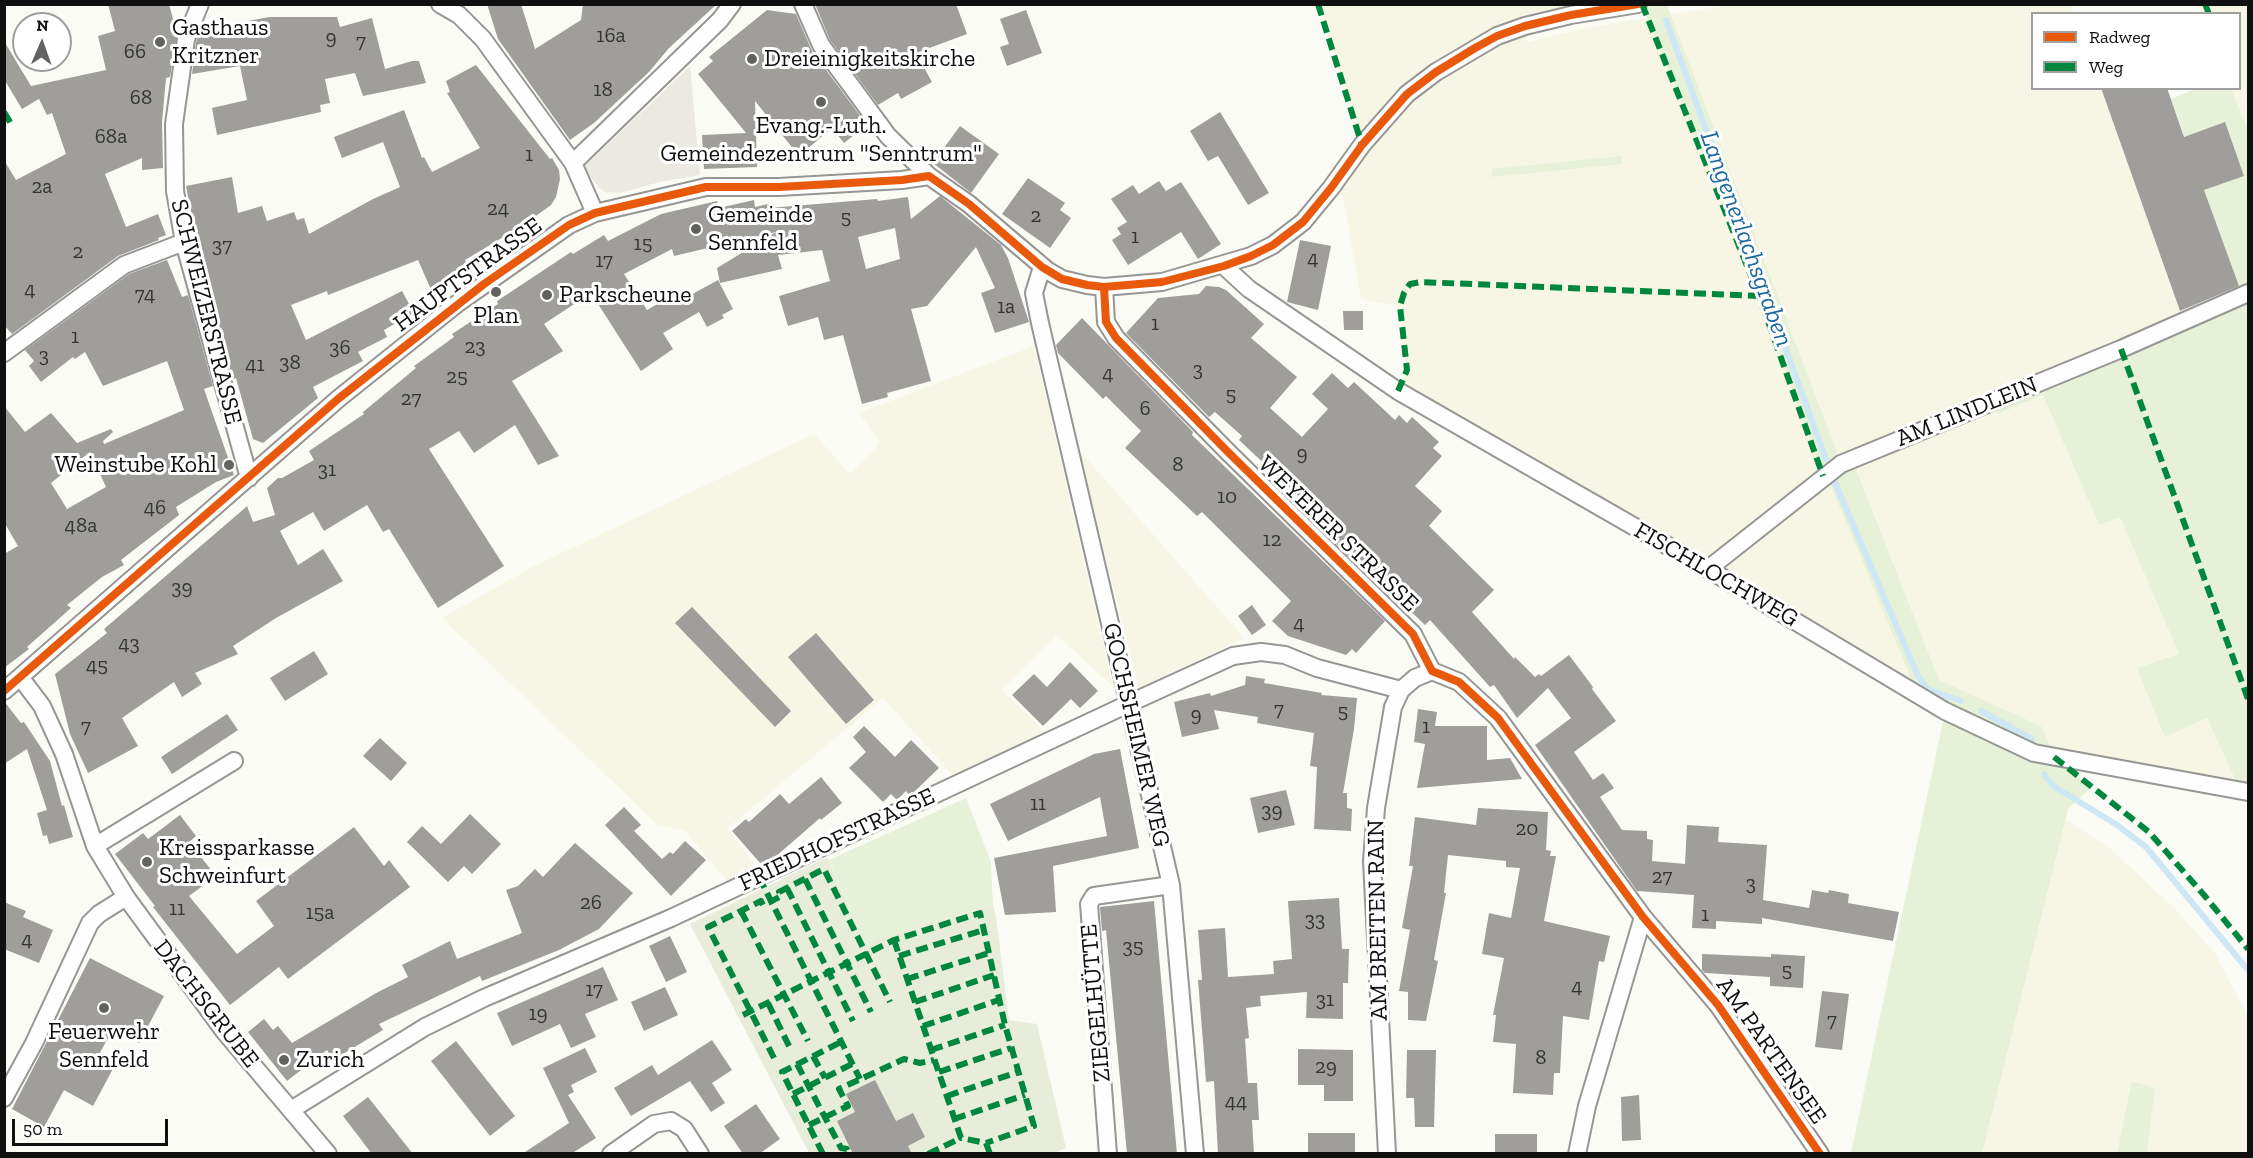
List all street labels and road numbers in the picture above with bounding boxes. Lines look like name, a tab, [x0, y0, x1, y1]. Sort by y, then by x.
street label: SCHWEIZERSTRASSE	[164, 196, 248, 428]
street label: HAUPTSTRASSE	[388, 212, 548, 338]
street label: AM LINDLEIN	[1892, 371, 2042, 453]
street label: WEYERER STRASSE	[1252, 450, 1424, 618]
street label: FISCHLOCHWEG	[1629, 516, 1803, 634]
street label: GOCHSHEIMER WEG	[1096, 620, 1176, 850]
street label: FRIEDHOFSTRASSE	[734, 782, 940, 898]
street label: AM BREITEN RAIN	[1362, 819, 1394, 1021]
street label: ZIEGELHÜTTE	[1075, 923, 1117, 1083]
street label: DACHSGRUBE	[147, 934, 265, 1074]
street label: AM PARTENSEE	[1710, 972, 1832, 1130]

